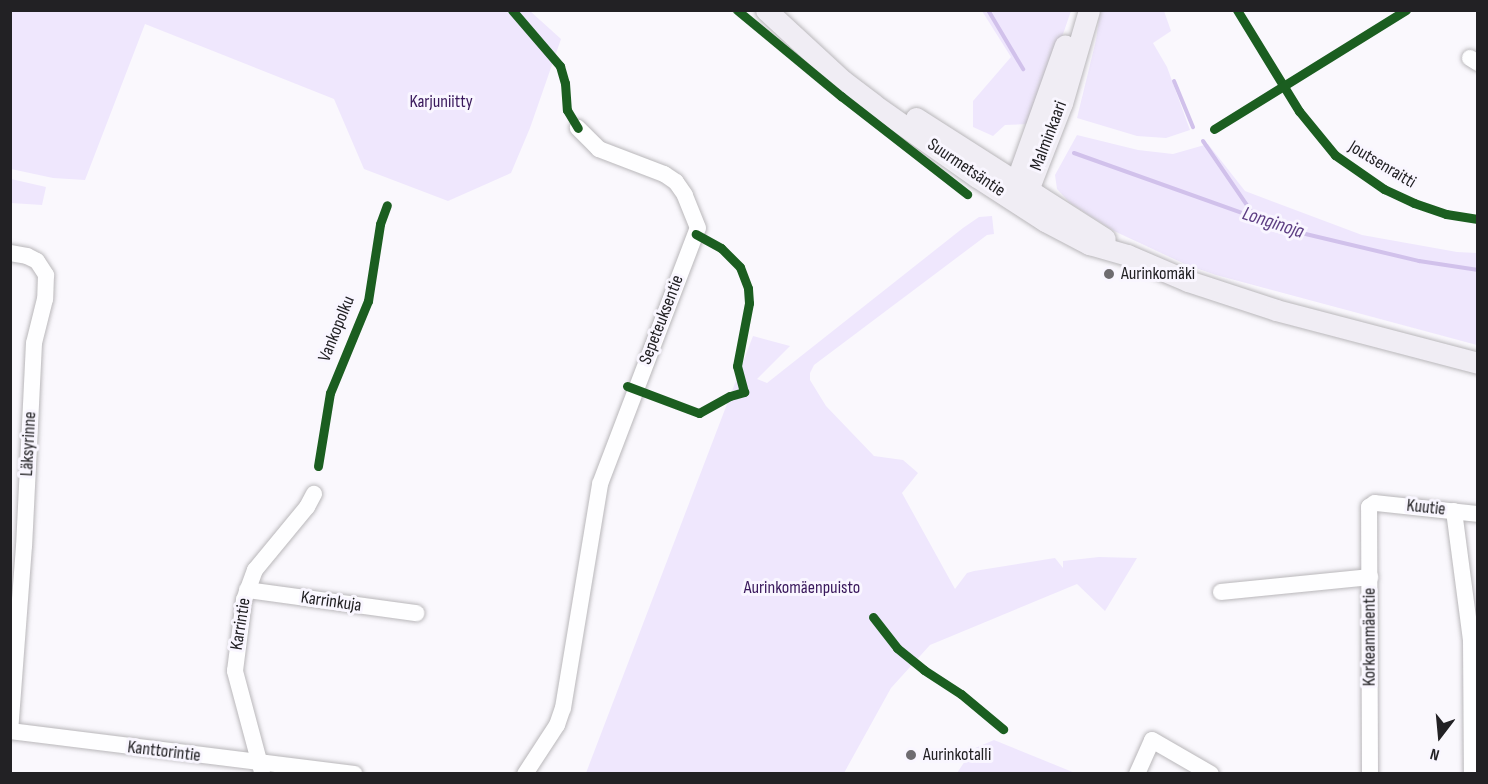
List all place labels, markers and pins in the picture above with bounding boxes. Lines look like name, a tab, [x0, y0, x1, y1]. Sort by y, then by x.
place label: Aurinkomäki	[1121, 263, 1195, 285]
marker: Aurinkomäki	[1102, 267, 1116, 281]
place label: Aurinkotalli	[923, 744, 991, 766]
marker: Aurinkotalli	[904, 748, 918, 762]

